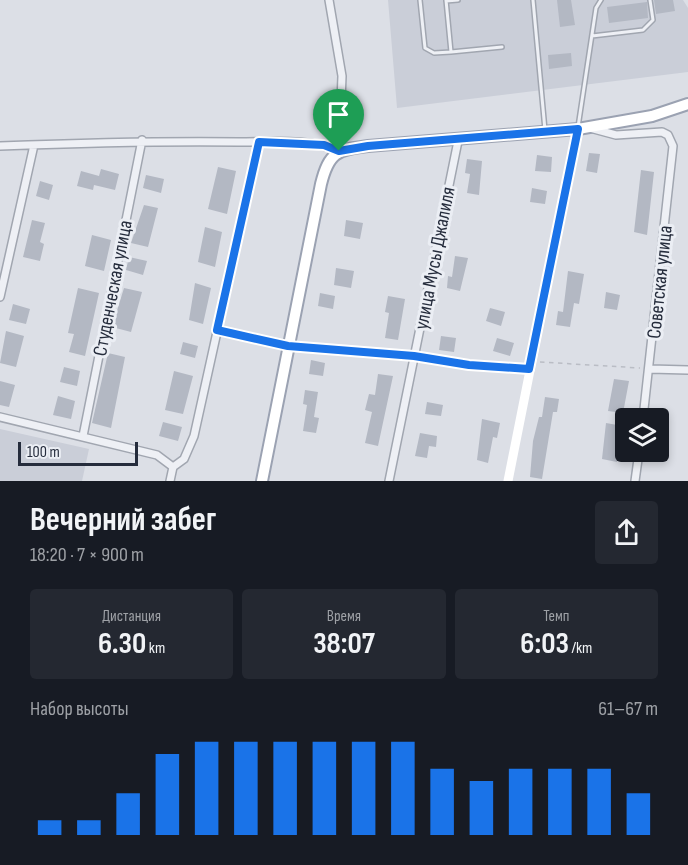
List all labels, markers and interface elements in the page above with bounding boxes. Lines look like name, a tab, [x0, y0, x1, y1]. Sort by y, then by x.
pin	[313, 89, 364, 151]
icon: arrive	[322, 98, 355, 131]
street label: улица Мусы Джалиля	[409, 185, 461, 332]
street label: Студенческая улица	[88, 218, 138, 358]
street label: Советская улица	[642, 224, 678, 340]
map controls	[615, 408, 669, 462]
button: layers	[615, 408, 669, 462]
scale bar	[18, 439, 138, 466]
text: 100 m	[27, 443, 60, 462]
text: Вечерний забег	[30, 500, 216, 540]
button: share	[595, 501, 658, 564]
text: 18:20 · 7 × 900 m	[30, 543, 144, 567]
text: Дистанция	[102, 607, 161, 626]
text: Время	[327, 607, 361, 626]
text: Темп	[543, 607, 569, 626]
text: 6.30	[98, 626, 146, 662]
text: 38:07	[313, 626, 375, 662]
text: 6:03	[520, 626, 569, 662]
text: km	[146, 639, 165, 658]
text: /km	[569, 639, 592, 658]
text: Набор высоты	[30, 697, 129, 721]
text: 61–67 m	[598, 697, 658, 721]

